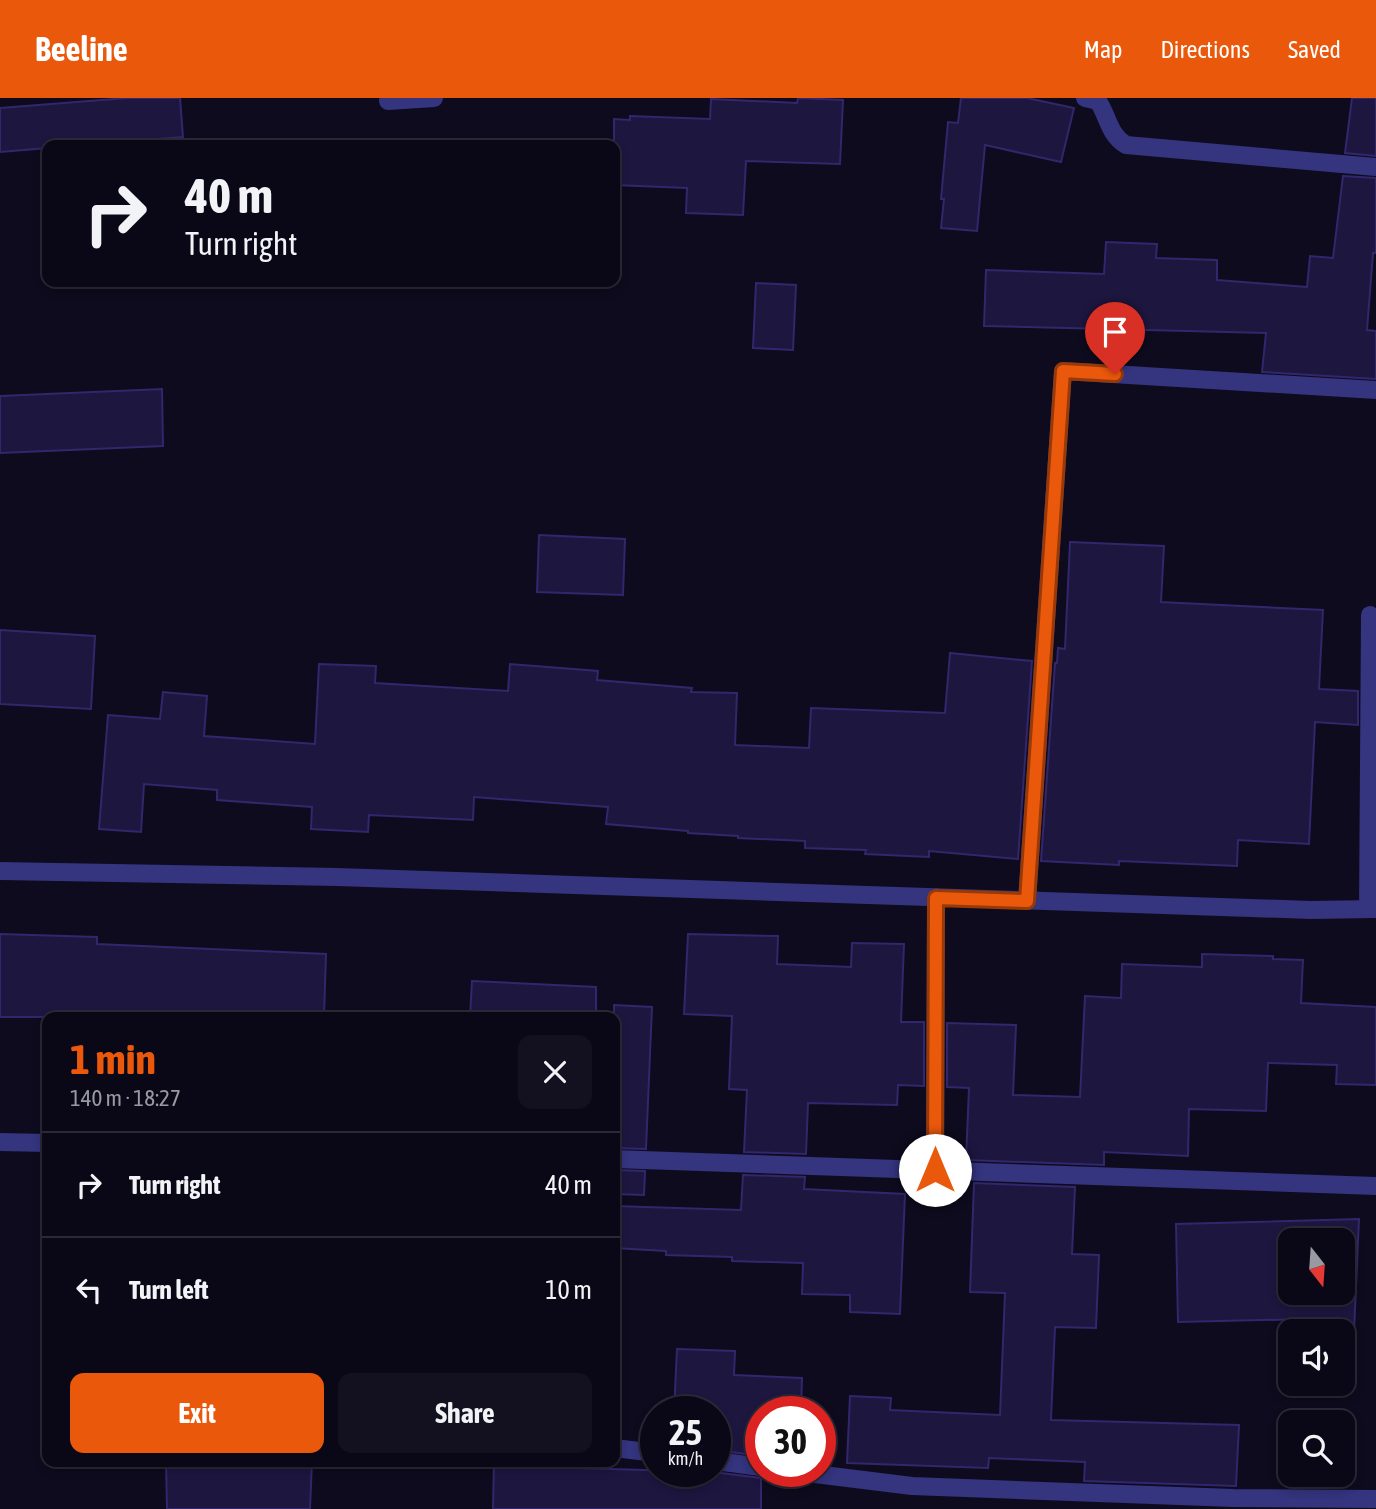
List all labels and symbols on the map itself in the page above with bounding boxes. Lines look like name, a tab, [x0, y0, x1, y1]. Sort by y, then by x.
pin	[1085, 302, 1145, 374]
position arrow	[898, 1133, 972, 1207]
north arrow	[1278, 1228, 1354, 1306]
speed limit sign: 30	[745, 1396, 836, 1487]

